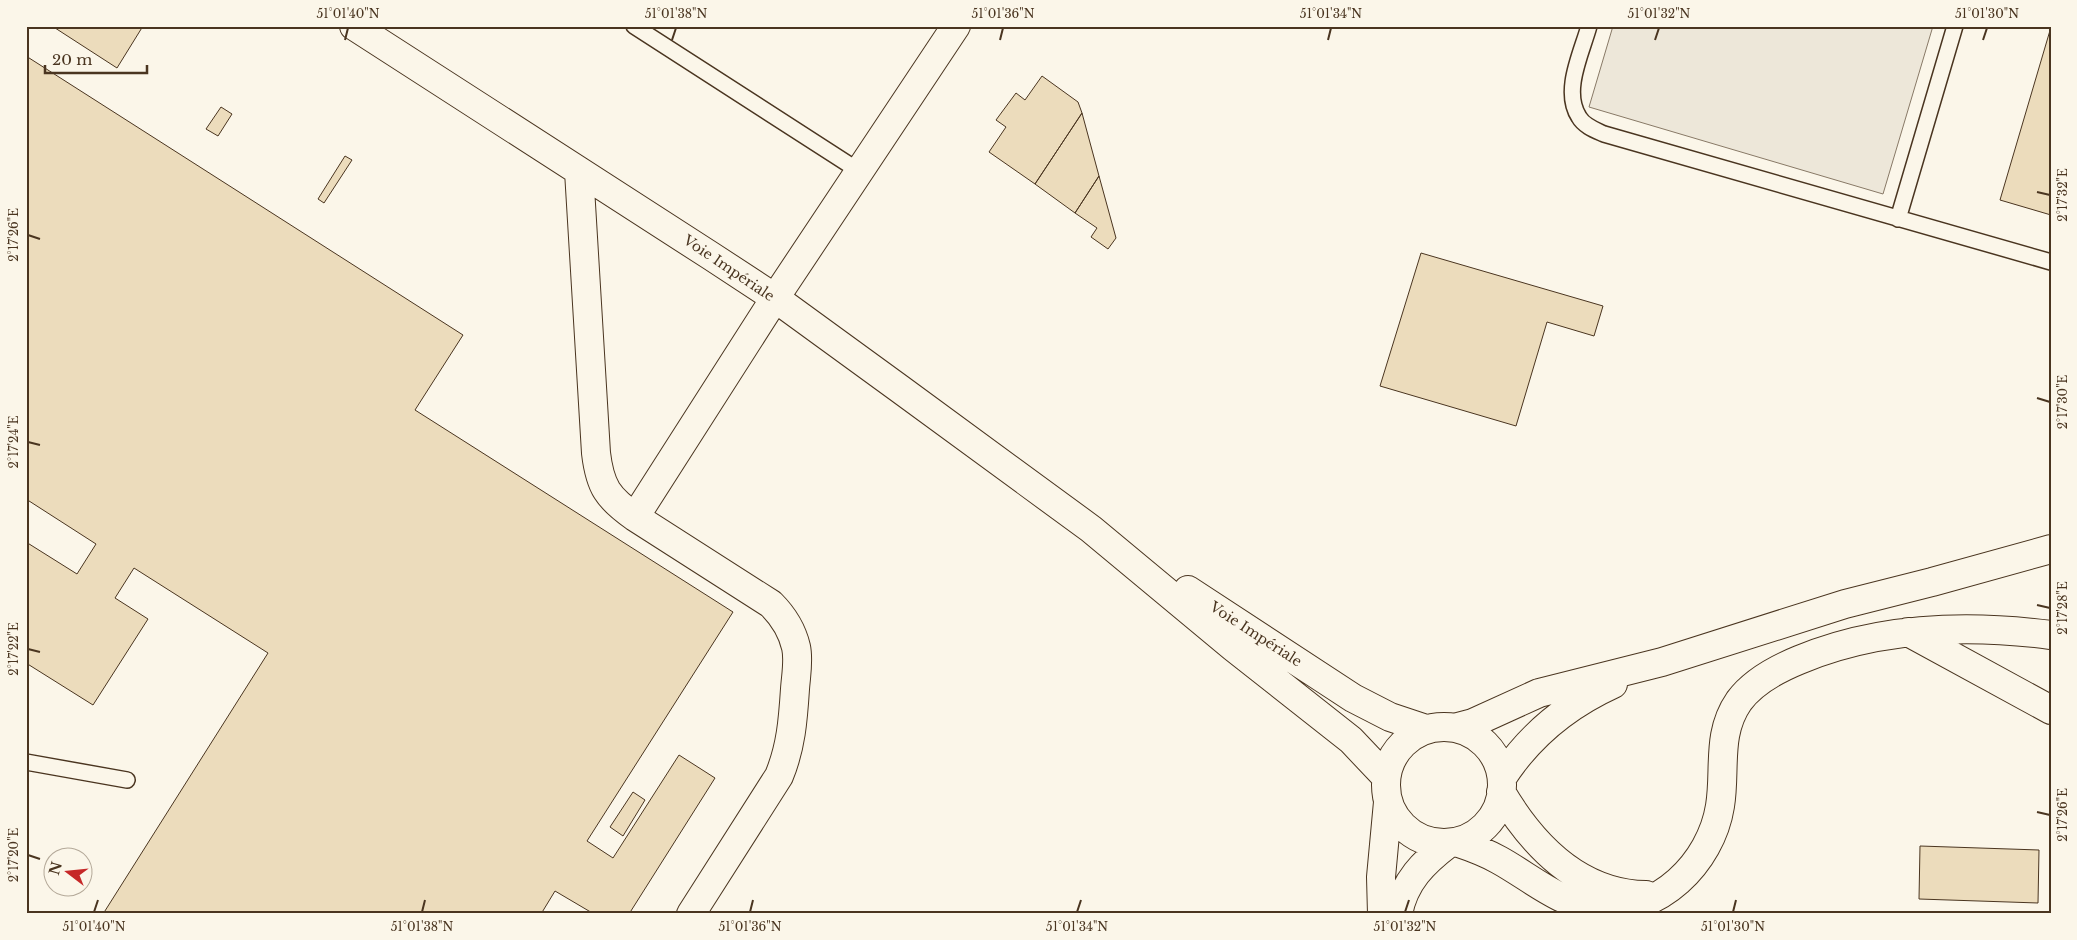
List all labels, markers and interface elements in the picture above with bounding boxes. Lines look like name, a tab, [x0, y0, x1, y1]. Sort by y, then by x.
text: 51°01'40"N	[316, 6, 380, 21]
text: 51°01'38"N	[645, 6, 708, 21]
text: 51°01'36"N	[971, 6, 1035, 21]
text: 51°01'34"N	[1300, 6, 1362, 21]
text: 51°01'32"N	[1628, 6, 1691, 21]
text: 51°01'30"N	[1955, 6, 2019, 21]
scale bar	[45, 42, 148, 74]
text: 20 m	[52, 50, 92, 69]
text: 2°17'32"E	[2055, 168, 2070, 222]
text: 2°17'26"E	[6, 208, 21, 262]
street label: Voie Impériale	[679, 230, 778, 305]
text: 2°17'30"E	[2055, 374, 2070, 429]
text: 2°17'24"E	[6, 415, 21, 468]
text: 2°17'28"E	[2055, 581, 2070, 635]
street label: Voie Impériale	[1206, 597, 1305, 670]
text: 2°17'22"E	[6, 622, 21, 676]
text: 2°17'26"E	[2055, 788, 2070, 842]
text: 2°17'20"E	[6, 827, 21, 882]
north arrow	[42, 848, 92, 898]
text: N	[45, 860, 66, 877]
text: 51°01'40"N	[62, 919, 126, 934]
text: 51°01'38"N	[391, 919, 454, 934]
text: 51°01'36"N	[718, 919, 782, 934]
text: 51°01'34"N	[1046, 919, 1108, 934]
text: 51°01'32"N	[1374, 919, 1437, 934]
text: 51°01'30"N	[1701, 919, 1765, 934]

